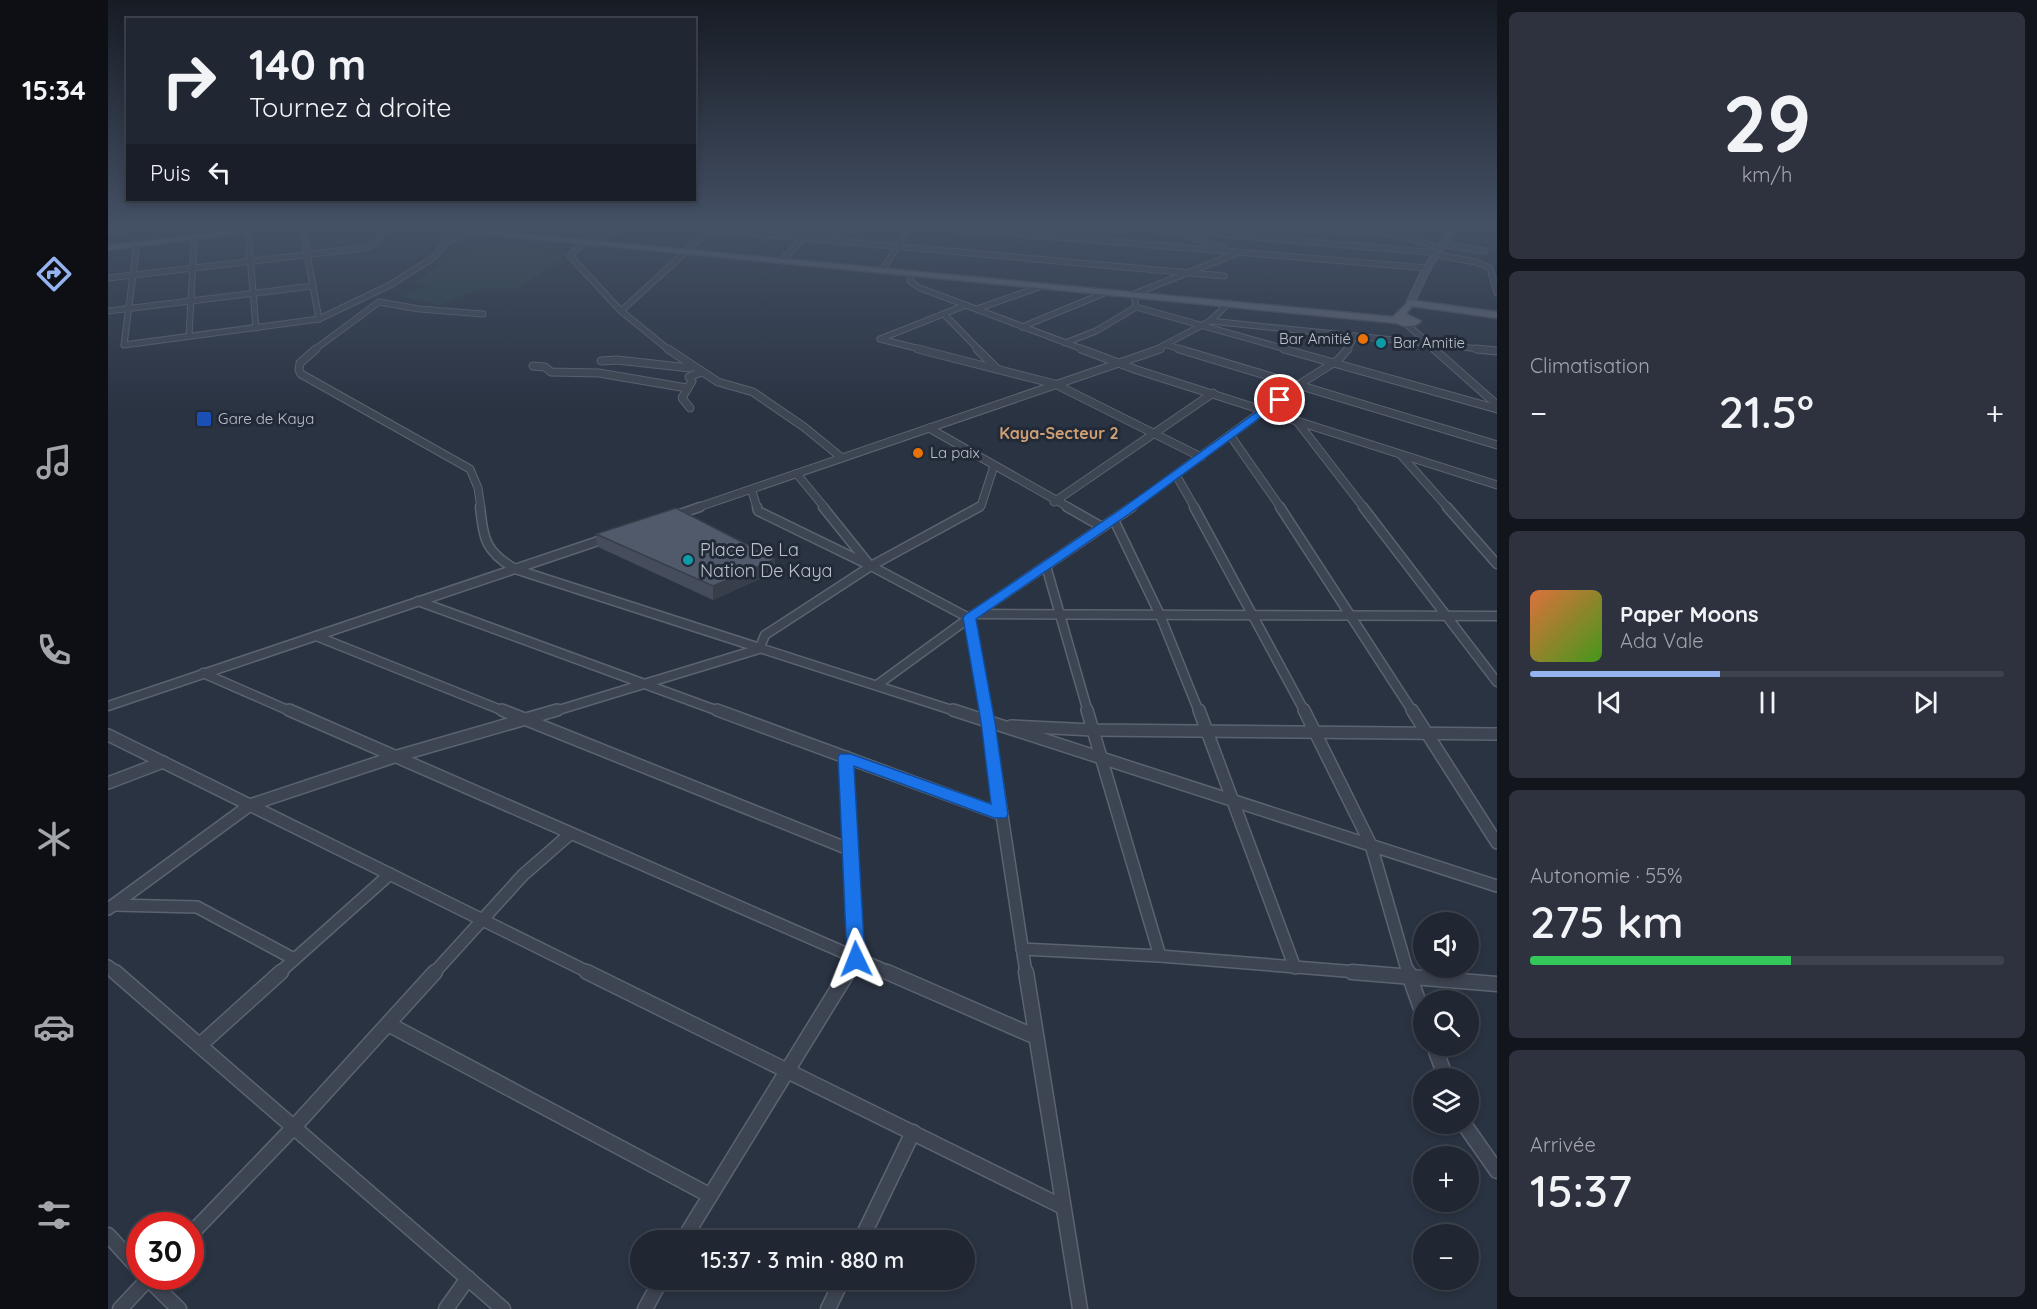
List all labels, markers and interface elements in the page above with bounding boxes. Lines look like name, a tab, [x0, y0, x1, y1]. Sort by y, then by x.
text: 140 m	[249, 38, 366, 91]
icon: right	[150, 42, 228, 120]
text: 15:34	[22, 73, 86, 107]
text: 29	[1723, 74, 1811, 172]
text: Tournez à droite	[249, 90, 452, 124]
icon: left	[203, 156, 236, 189]
text: Puis	[150, 159, 191, 187]
text: km/h	[1742, 162, 1792, 187]
icon: directions	[33, 253, 75, 295]
place label: Bar Amitié	[1279, 329, 1351, 348]
marker: Bar Amitié	[1356, 332, 1370, 346]
place label: Bar Amitie	[1393, 333, 1465, 352]
marker: Bar Amitie	[1374, 336, 1388, 350]
text: Climatisation	[1530, 353, 1650, 378]
pin	[1254, 374, 1305, 425]
icon: arrive	[1263, 383, 1296, 416]
text: 21.5°	[1719, 383, 1814, 439]
text: −	[1530, 392, 1547, 433]
text: +	[1985, 392, 2004, 433]
place label: Gare de Kaya	[218, 409, 314, 428]
marker: Gare de Kaya	[195, 410, 213, 428]
district label: Kaya-Secteur 2	[999, 423, 1119, 443]
icon: music	[33, 441, 75, 483]
place label: La paix	[930, 443, 980, 462]
marker: La paix	[911, 446, 925, 460]
place label: Place De La Nation De Kaya	[700, 538, 833, 582]
marker: Place De La Nation De Kaya	[681, 553, 695, 567]
text: Paper Moons	[1620, 600, 1759, 628]
text: Ada Vale	[1620, 628, 1704, 653]
icon: phone	[33, 629, 75, 671]
icon: previous	[1593, 686, 1626, 719]
icon: pause	[1751, 686, 1784, 719]
icon: next	[1909, 686, 1942, 719]
icon: climate	[33, 818, 75, 860]
text: Autonomie · 55%	[1530, 863, 1682, 888]
text: 275 km	[1530, 893, 1684, 949]
map controls	[1413, 912, 1479, 1290]
button: sound	[1413, 912, 1479, 978]
position arrow	[824, 927, 888, 991]
button: search	[1413, 990, 1479, 1056]
icon: car	[33, 1006, 75, 1048]
button: layers	[1413, 1068, 1479, 1134]
text: Arrivée	[1530, 1132, 1596, 1157]
button: +	[1413, 1146, 1479, 1212]
text: 15:37	[1530, 1162, 1632, 1218]
icon: filters	[33, 1194, 75, 1236]
speed limit sign: 30	[126, 1212, 204, 1290]
button: −	[1413, 1224, 1479, 1290]
text: 15:37 · 3 min · 880 m	[701, 1246, 904, 1274]

